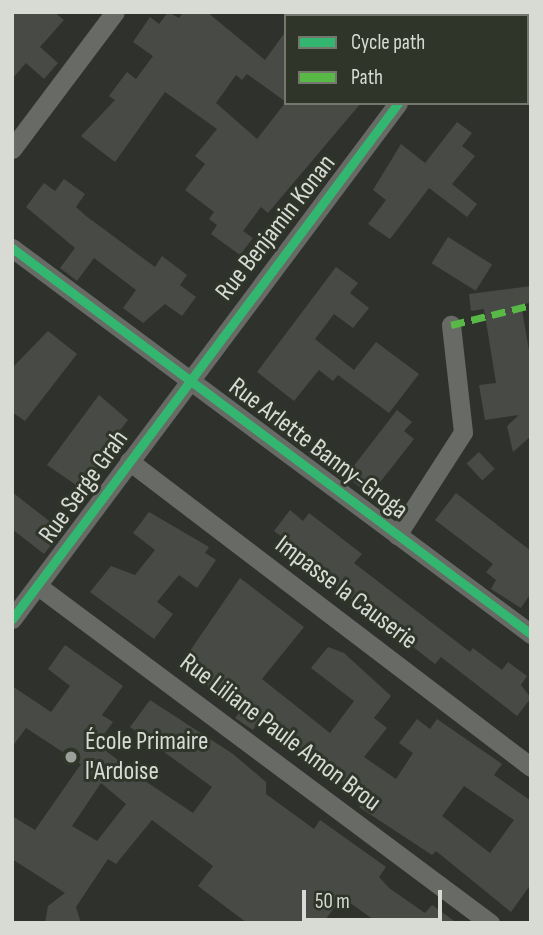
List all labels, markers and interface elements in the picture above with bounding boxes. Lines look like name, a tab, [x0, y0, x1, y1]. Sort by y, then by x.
legend	[284, 14, 529, 105]
text: Cycle path	[351, 30, 425, 55]
text: Path	[351, 65, 383, 90]
street label: Rue Benjamin Konan	[209, 149, 343, 307]
street label: Rue Arlette Banny-Groga	[222, 372, 414, 526]
street label: Rue Serge Grah	[33, 424, 135, 550]
street label: Impasse la Causerie	[269, 529, 423, 657]
street label: Rue Liliane Paule Amon Brou	[173, 647, 387, 819]
place label: École Primaire l'Ardoise	[85, 726, 208, 788]
marker: École Primaire l'Ardoise	[63, 749, 79, 765]
scale bar	[305, 876, 445, 920]
text: 50 m	[315, 889, 350, 914]

